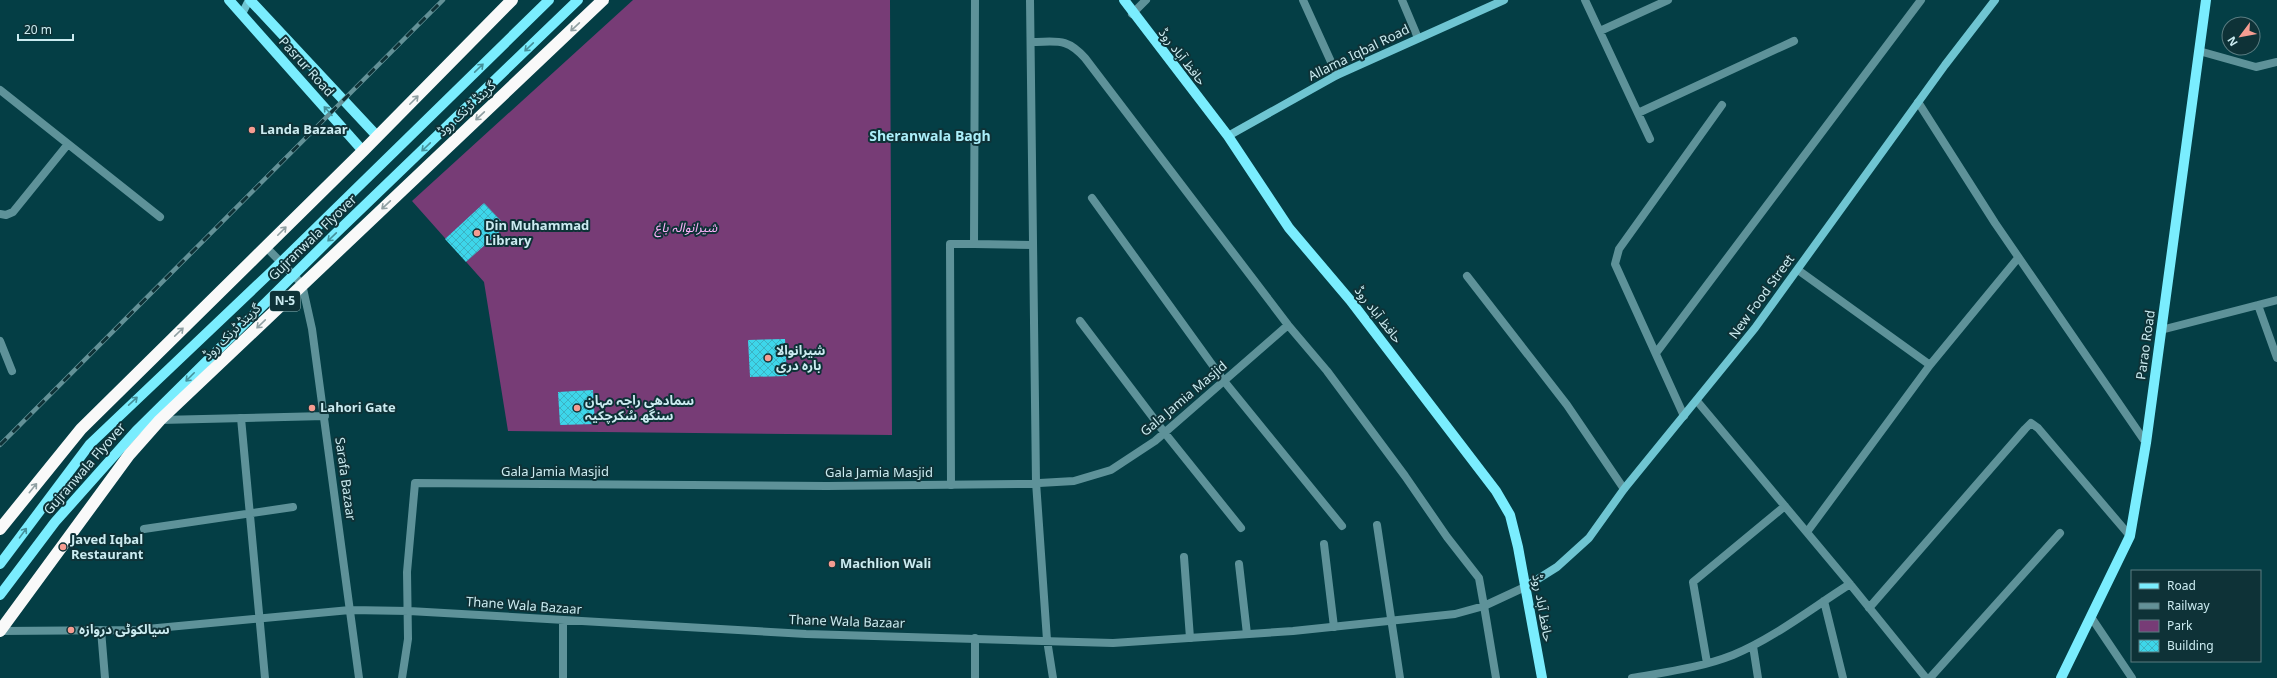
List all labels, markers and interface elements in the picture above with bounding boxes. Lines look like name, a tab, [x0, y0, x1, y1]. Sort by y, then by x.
scale bar	[18, 16, 73, 42]
street label: Allama Iqbal Road	[1303, 16, 1415, 90]
north arrow	[2221, 16, 2261, 56]
text: 20 m	[24, 18, 52, 43]
one-way arrow	[570, 22, 580, 32]
street label: حافظ آباد روڈ	[1150, 22, 1214, 93]
street label: Pasrur Road	[271, 30, 341, 104]
text: N	[2221, 31, 2245, 51]
one-way arrow	[524, 42, 534, 51]
one-way arrow	[474, 63, 484, 73]
street label: گرینڈ ٹرنک روڈ	[430, 73, 504, 144]
one-way arrow	[409, 95, 418, 105]
one-way arrow	[324, 106, 333, 117]
one-way arrow	[475, 111, 485, 121]
place label: Landa Bazaar	[260, 116, 348, 144]
district label: Sheranwala Bagh	[869, 122, 991, 151]
marker: Landa Bazaar	[247, 125, 257, 135]
one-way arrow	[421, 142, 431, 151]
street label: Gujranwala Flyover	[261, 187, 365, 289]
one-way arrow	[381, 200, 391, 210]
place label: Din Muhammad Library	[485, 212, 589, 255]
park label: شیرانوالہ باغ	[654, 214, 718, 242]
one-way arrow	[277, 226, 287, 236]
marker: Din Muhammad Library	[472, 228, 482, 238]
one-way arrow	[327, 232, 337, 242]
street label: New Food Street	[1721, 248, 1803, 346]
street label: حافظ آباد روڈ	[1346, 280, 1410, 351]
road number: N-5	[270, 291, 300, 311]
street label: گرینڈ ٹرنک روڈ	[196, 296, 269, 368]
street label: Parao Road	[2127, 308, 2165, 382]
one-way arrow	[256, 319, 266, 328]
one-way arrow	[174, 327, 184, 337]
place label: شیرانوالا بارہ دری	[776, 337, 825, 380]
marker: شیرانوالا بارہ دری	[763, 353, 773, 363]
street label: Gala Jamia Masjid	[1134, 354, 1234, 444]
one-way arrow	[185, 372, 195, 382]
place label: سمادھی راجہ مہان سنگھ سُکرچکیہ	[585, 387, 694, 430]
place label: Lahori Gate	[320, 394, 396, 422]
one-way arrow	[128, 397, 138, 406]
marker: Lahori Gate	[307, 403, 317, 413]
marker: سمادھی راجہ مہان سنگھ سُکرچکیہ	[572, 403, 582, 413]
street label: Gujranwala Flyover	[36, 415, 134, 522]
street label: Sarafa Bazaar	[325, 436, 365, 523]
street label: Gala Jamia Masjid	[501, 458, 609, 486]
street label: Gala Jamia Masjid	[825, 459, 933, 487]
one-way arrow	[28, 482, 37, 493]
place label: Javed Iqbal Restaurant	[70, 526, 144, 569]
one-way arrow	[19, 528, 27, 539]
marker: Javed Iqbal Restaurant	[58, 542, 68, 552]
place label: Machlion Wali	[840, 550, 931, 578]
marker: Machlion Wali	[827, 559, 837, 569]
legend	[2131, 570, 2261, 662]
street label: حافظ آباد روڈ	[1522, 572, 1562, 644]
text: Road	[2167, 574, 2196, 599]
street label: Thane Wala Bazaar	[465, 588, 584, 624]
text: Railway	[2167, 594, 2211, 619]
street label: Thane Wala Bazaar	[788, 606, 906, 638]
text: Park	[2167, 614, 2193, 639]
place label: سیالکوٹی دروازہ	[79, 616, 170, 644]
marker: سیالکوٹی دروازہ	[66, 625, 76, 635]
text: Building	[2167, 634, 2214, 659]

